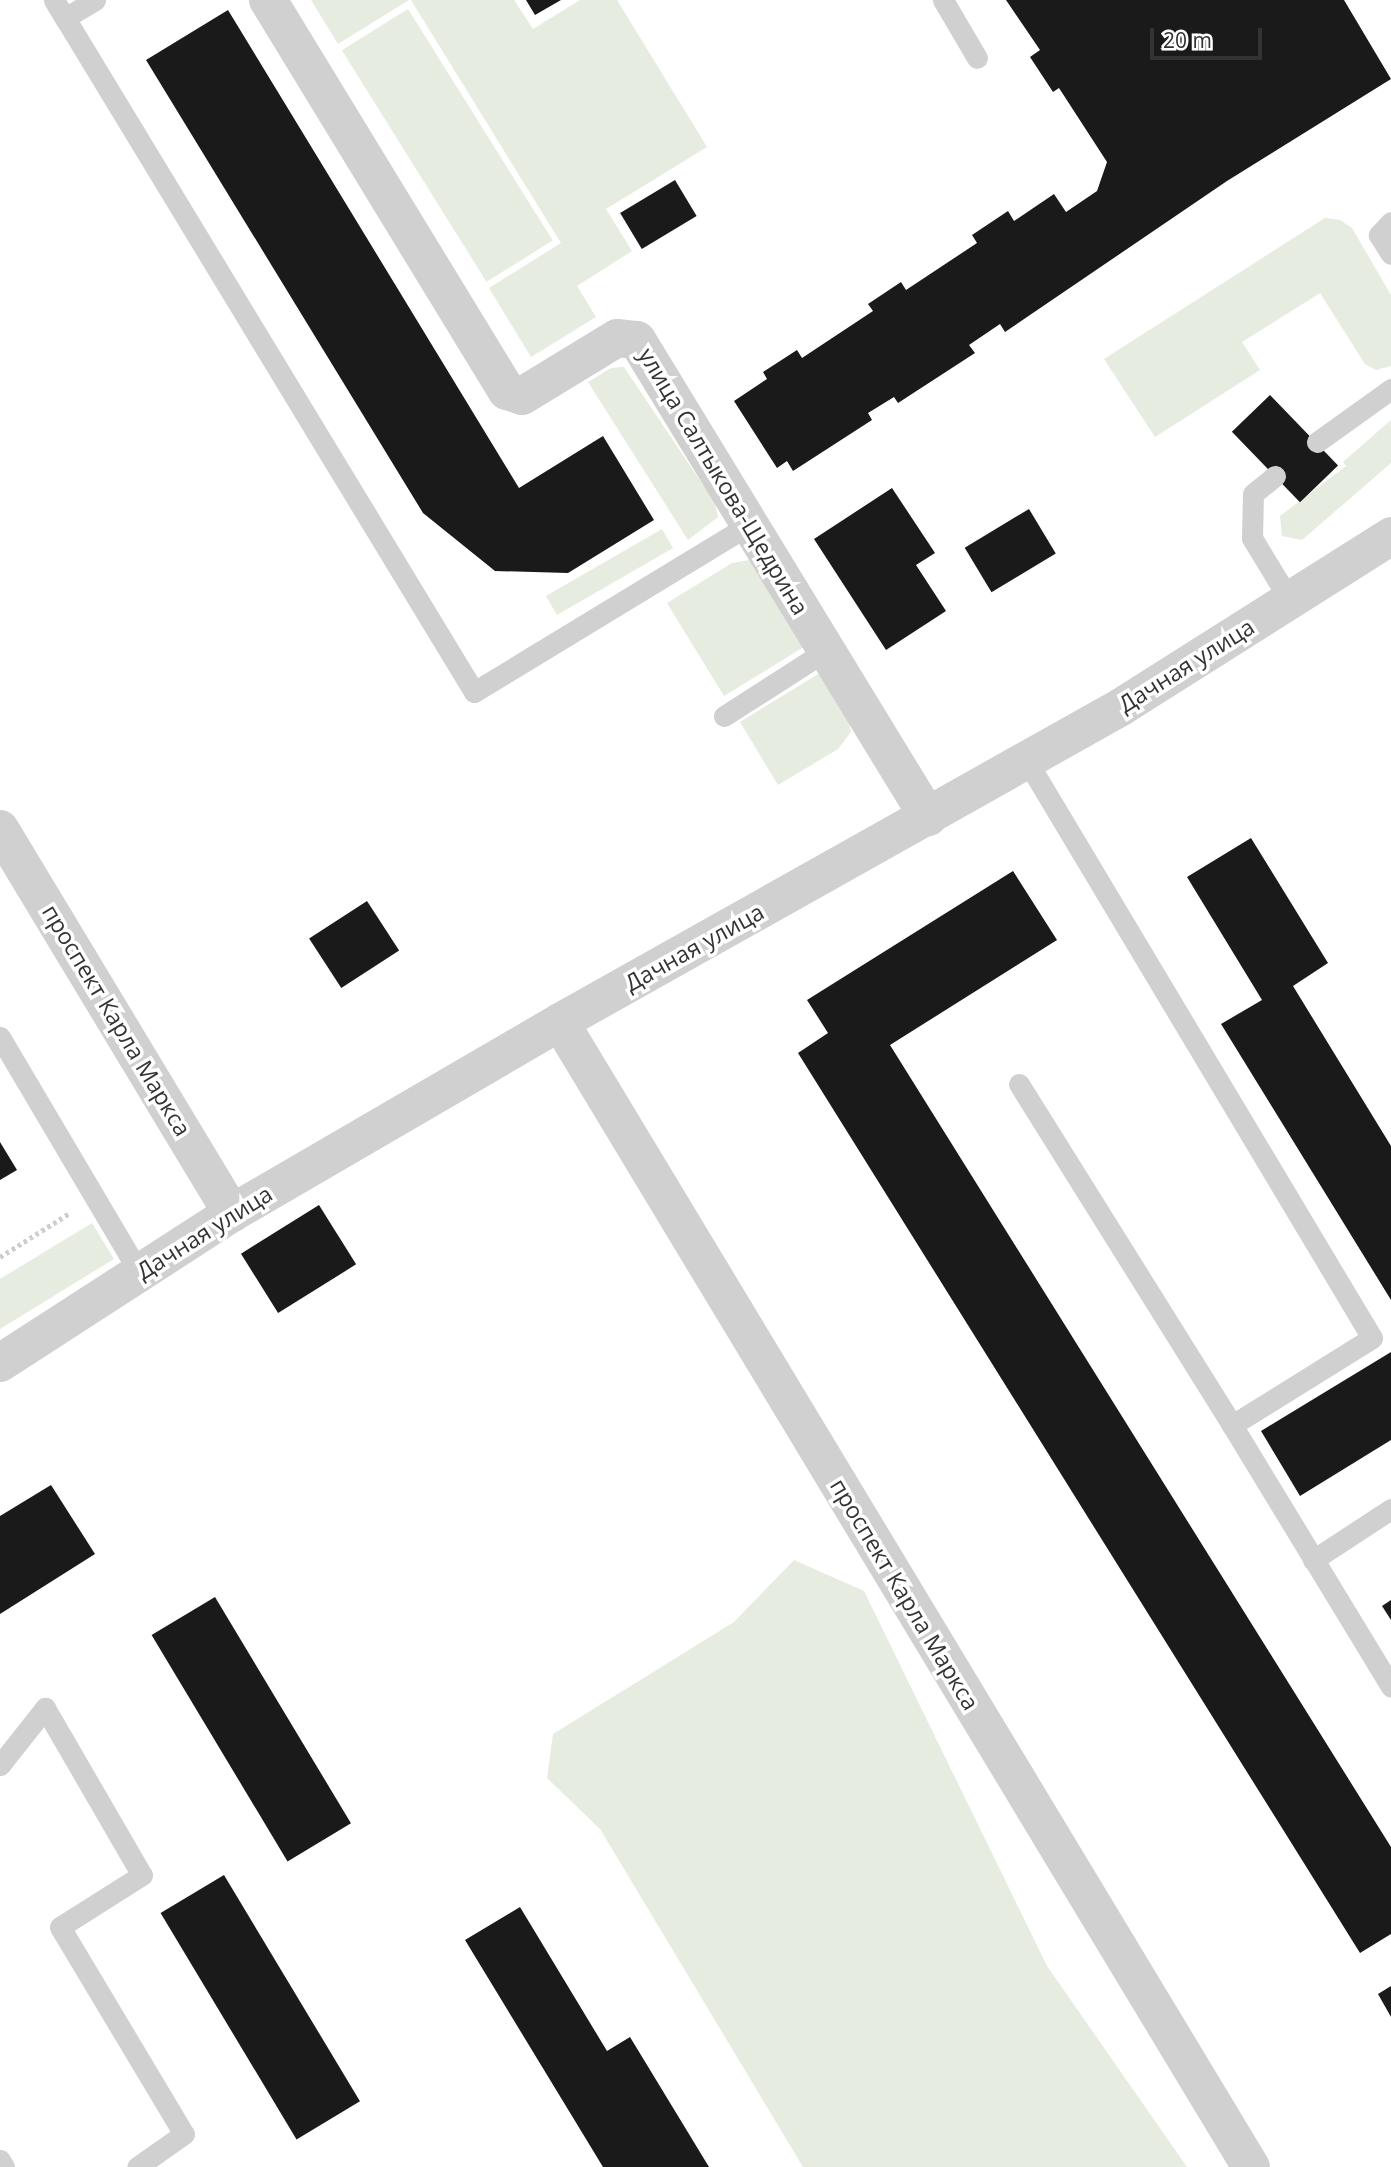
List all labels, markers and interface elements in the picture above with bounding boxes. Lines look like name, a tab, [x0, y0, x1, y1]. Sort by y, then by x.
scale bar	[1153, 14, 1265, 58]
text: 20 m	[1163, 26, 1212, 54]
street label: улица Салтыкова-Щедрина	[633, 343, 815, 619]
street label: Дачная улица	[1113, 612, 1259, 718]
street label: Дачная улица	[620, 897, 768, 997]
street label: проспект Карла Маркса	[37, 899, 197, 1141]
street label: Дачная улица	[131, 1179, 277, 1285]
street label: проспект Карла Маркса	[825, 1473, 985, 1715]

